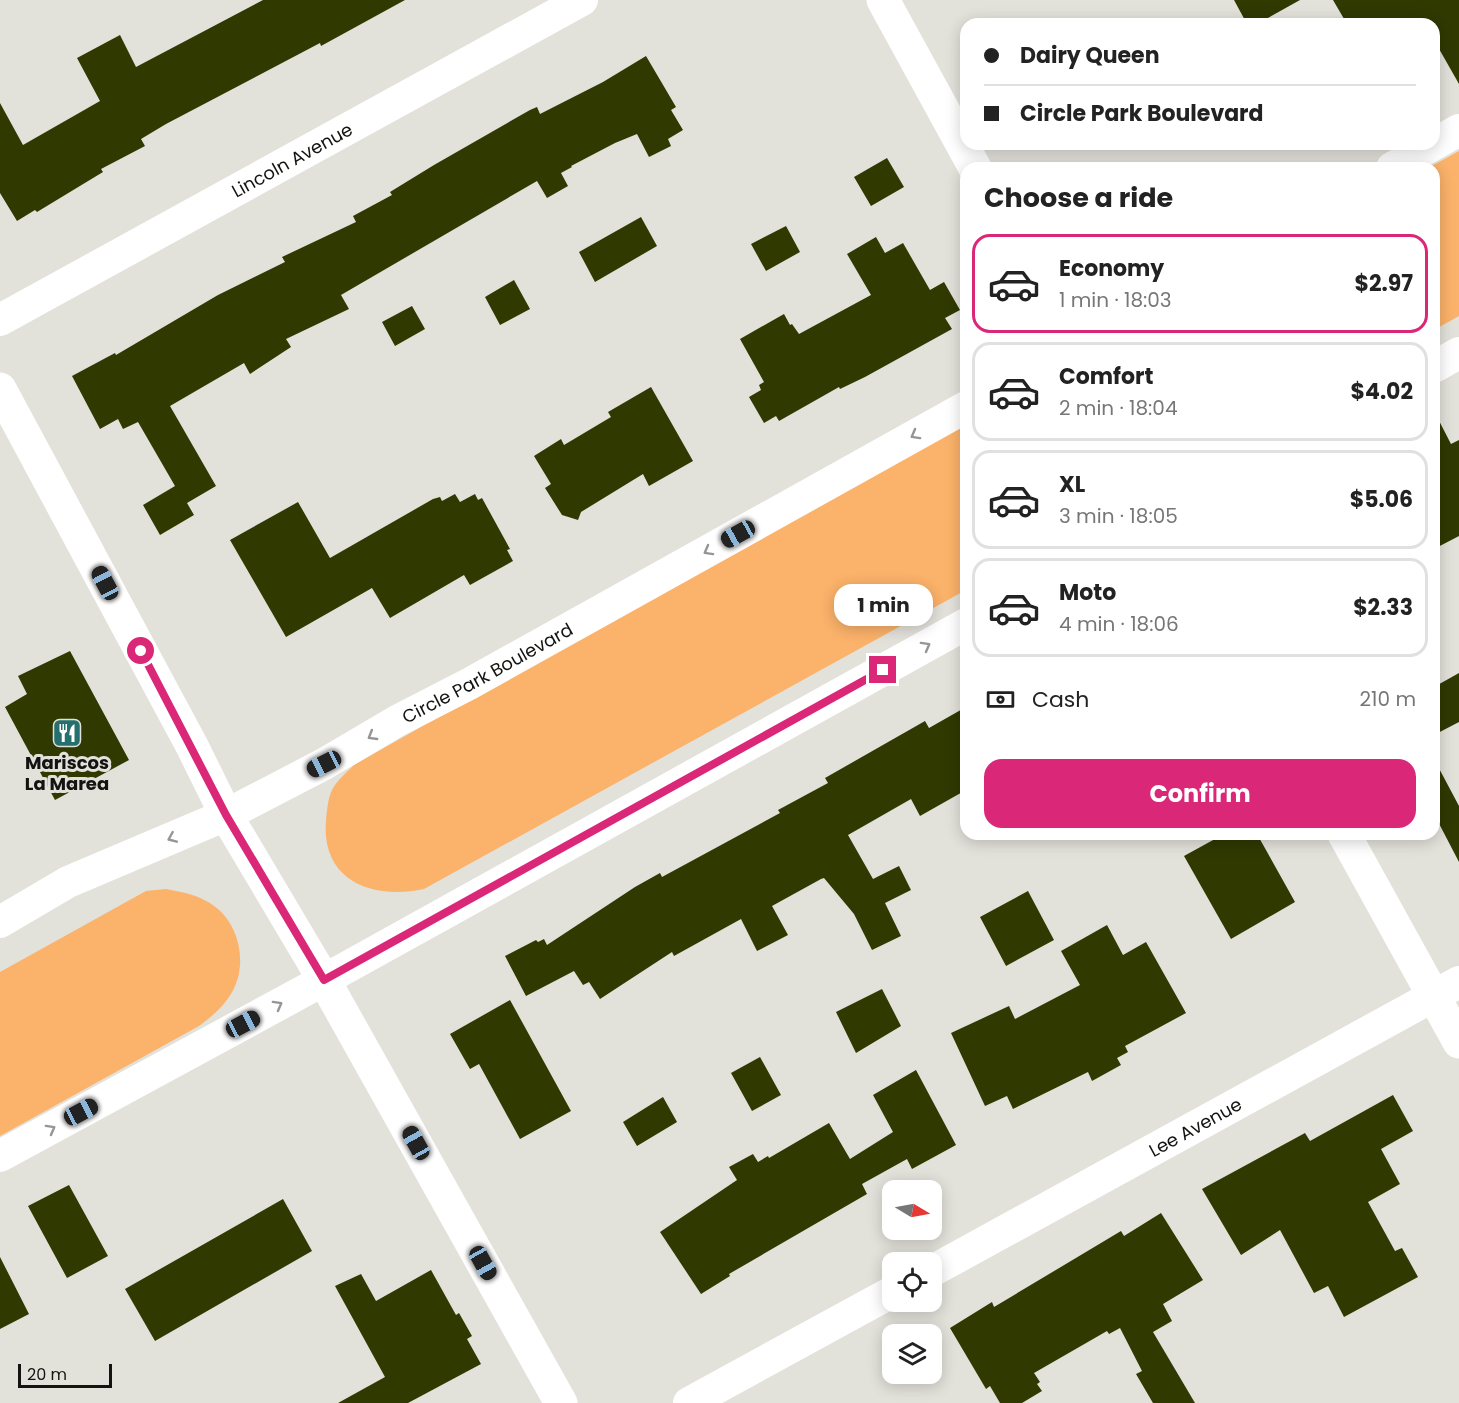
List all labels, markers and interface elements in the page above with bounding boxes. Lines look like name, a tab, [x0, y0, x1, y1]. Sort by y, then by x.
text: Dairy Queen	[1020, 40, 1160, 71]
text: Circle Park Boulevard	[1020, 98, 1263, 129]
street label: Lincoln Avenue	[227, 116, 357, 203]
text: Choose a ride	[984, 179, 1173, 216]
text: Economy	[1059, 253, 1164, 284]
icon: car	[987, 257, 1041, 311]
text: $2.97	[1354, 268, 1413, 299]
text: 1 min · 18:03	[1059, 286, 1172, 314]
text: Comfort	[1059, 361, 1153, 392]
icon: car	[987, 365, 1041, 419]
text: $4.02	[1351, 376, 1413, 407]
text: 2 min · 18:04	[1059, 394, 1178, 422]
one-way arrow	[911, 428, 921, 439]
text: XL	[1059, 469, 1085, 500]
icon: car	[987, 473, 1041, 527]
text: $5.06	[1350, 484, 1413, 515]
text: 3 min · 18:05	[1059, 502, 1178, 530]
car	[718, 517, 758, 551]
one-way arrow	[704, 544, 714, 555]
car	[89, 563, 121, 603]
text: Moto	[1059, 577, 1116, 608]
icon: car	[987, 581, 1041, 635]
callout: 1 min	[834, 583, 932, 625]
text: 1 min	[857, 591, 910, 619]
text: $2.33	[1353, 592, 1413, 623]
text: 4 min · 18:06	[1059, 610, 1179, 638]
street label: Circle Park Boulevard	[397, 616, 577, 729]
route start	[127, 637, 154, 664]
one-way arrow	[920, 642, 930, 653]
route end	[869, 656, 896, 683]
icon: cash	[984, 683, 1017, 716]
text: Cash	[1032, 684, 1089, 715]
text: 210 m	[1360, 685, 1416, 713]
restaurant icon: Mariscos La Marea	[51, 717, 83, 749]
one-way arrow	[368, 729, 378, 740]
car	[304, 748, 344, 780]
place label: Mariscos La Marea	[25, 750, 109, 796]
button: Confirm	[984, 759, 1416, 828]
one-way arrow	[167, 831, 178, 843]
one-way arrow	[272, 1001, 282, 1012]
car	[223, 1008, 263, 1040]
street label: Lee Avenue	[1144, 1091, 1246, 1162]
car	[61, 1096, 101, 1128]
car	[399, 1123, 433, 1163]
one-way arrow	[45, 1124, 56, 1136]
north arrow	[882, 1180, 942, 1240]
map controls	[882, 1180, 942, 1384]
car	[466, 1243, 500, 1283]
button: locate	[882, 1252, 942, 1312]
button: layers	[882, 1324, 942, 1384]
scale bar	[18, 1361, 112, 1388]
text: 20 m	[27, 1363, 67, 1386]

